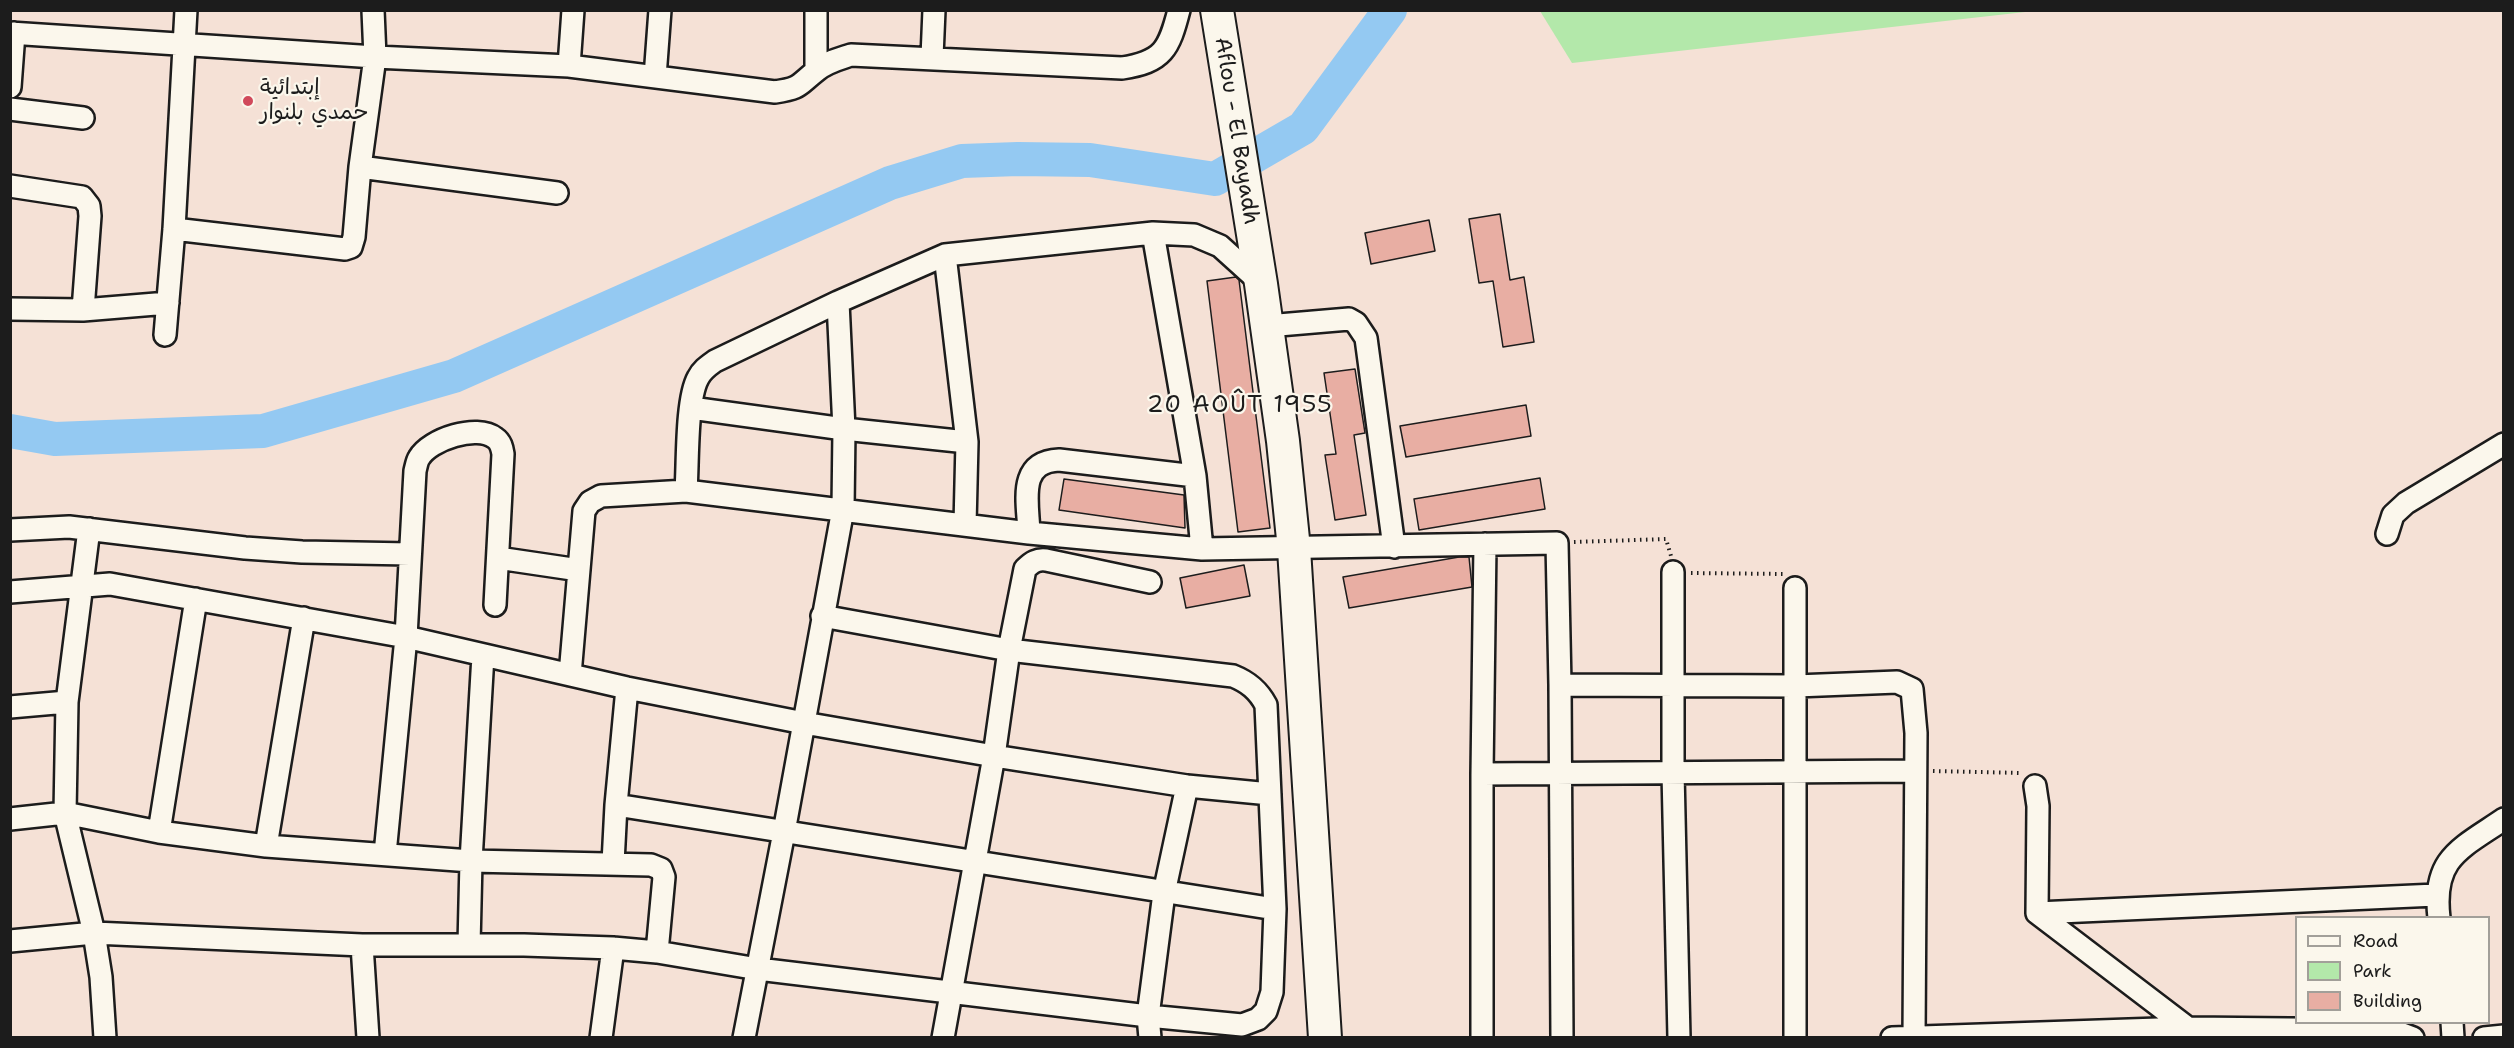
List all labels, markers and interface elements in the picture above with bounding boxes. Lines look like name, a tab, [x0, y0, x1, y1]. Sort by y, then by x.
street label: Aflou - El Bayadh	[1208, 36, 1264, 226]
place label: إبتدائية حمدي بلنوار	[260, 75, 369, 126]
marker: إبتدائية حمدي بلنوار	[241, 94, 255, 108]
district label: 20 AOÛT 1955	[1147, 392, 1333, 420]
legend	[2295, 916, 2490, 1024]
text: Road	[2353, 929, 2398, 953]
text: Park	[2353, 959, 2392, 983]
text: Building	[2353, 989, 2422, 1013]

